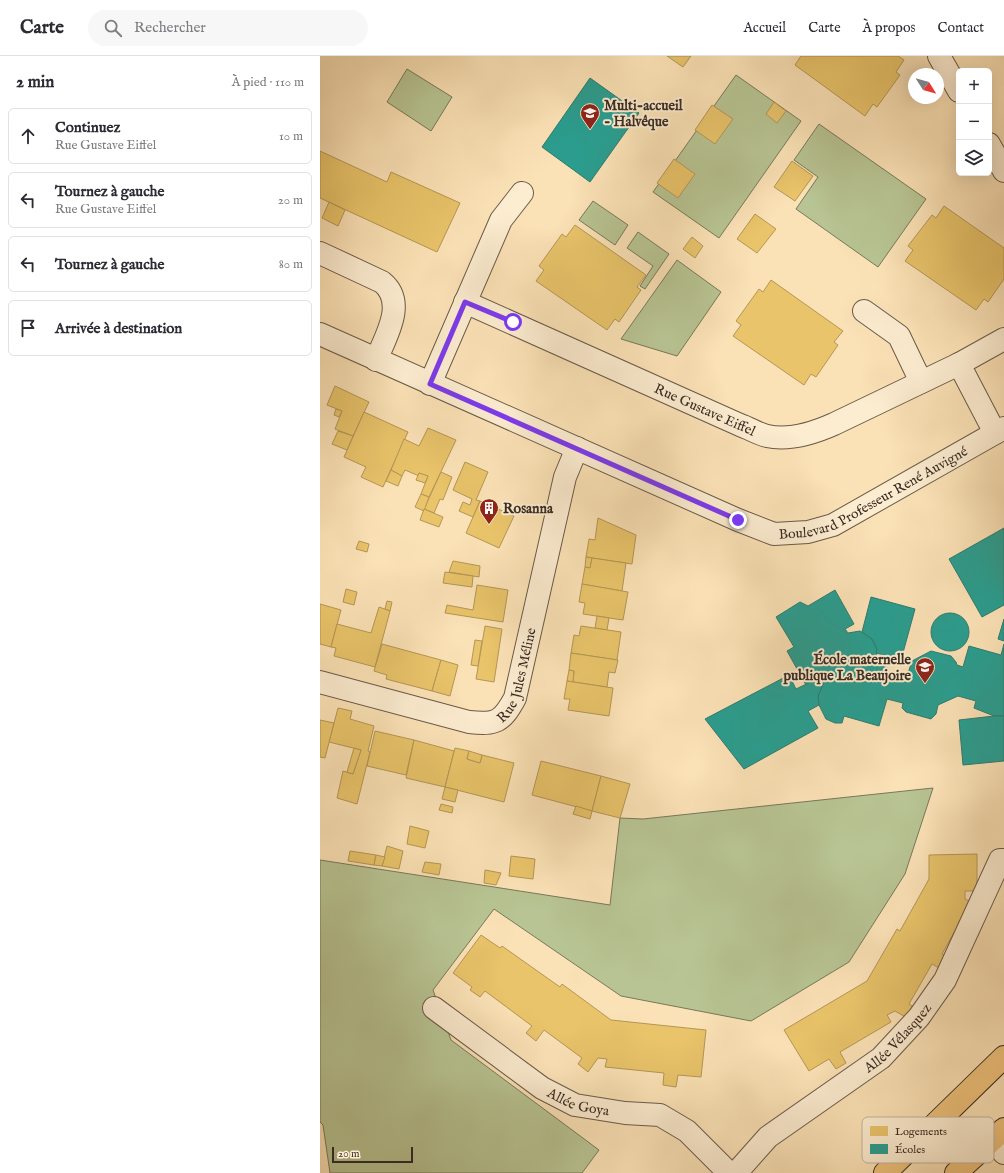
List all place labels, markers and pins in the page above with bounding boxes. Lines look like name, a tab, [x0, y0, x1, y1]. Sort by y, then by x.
place label: Multi-accueil - Halvêque	[604, 97, 684, 131]
school or university icon: Multi-accueil - Halvêque	[579, 102, 601, 130]
building icon: Rosanna	[478, 497, 500, 525]
place label: Rosanna	[503, 500, 554, 518]
place label: École maternelle publique La Beaujoire	[782, 650, 912, 685]
school or university icon: École maternelle publique La Beaujoire	[914, 656, 936, 684]

